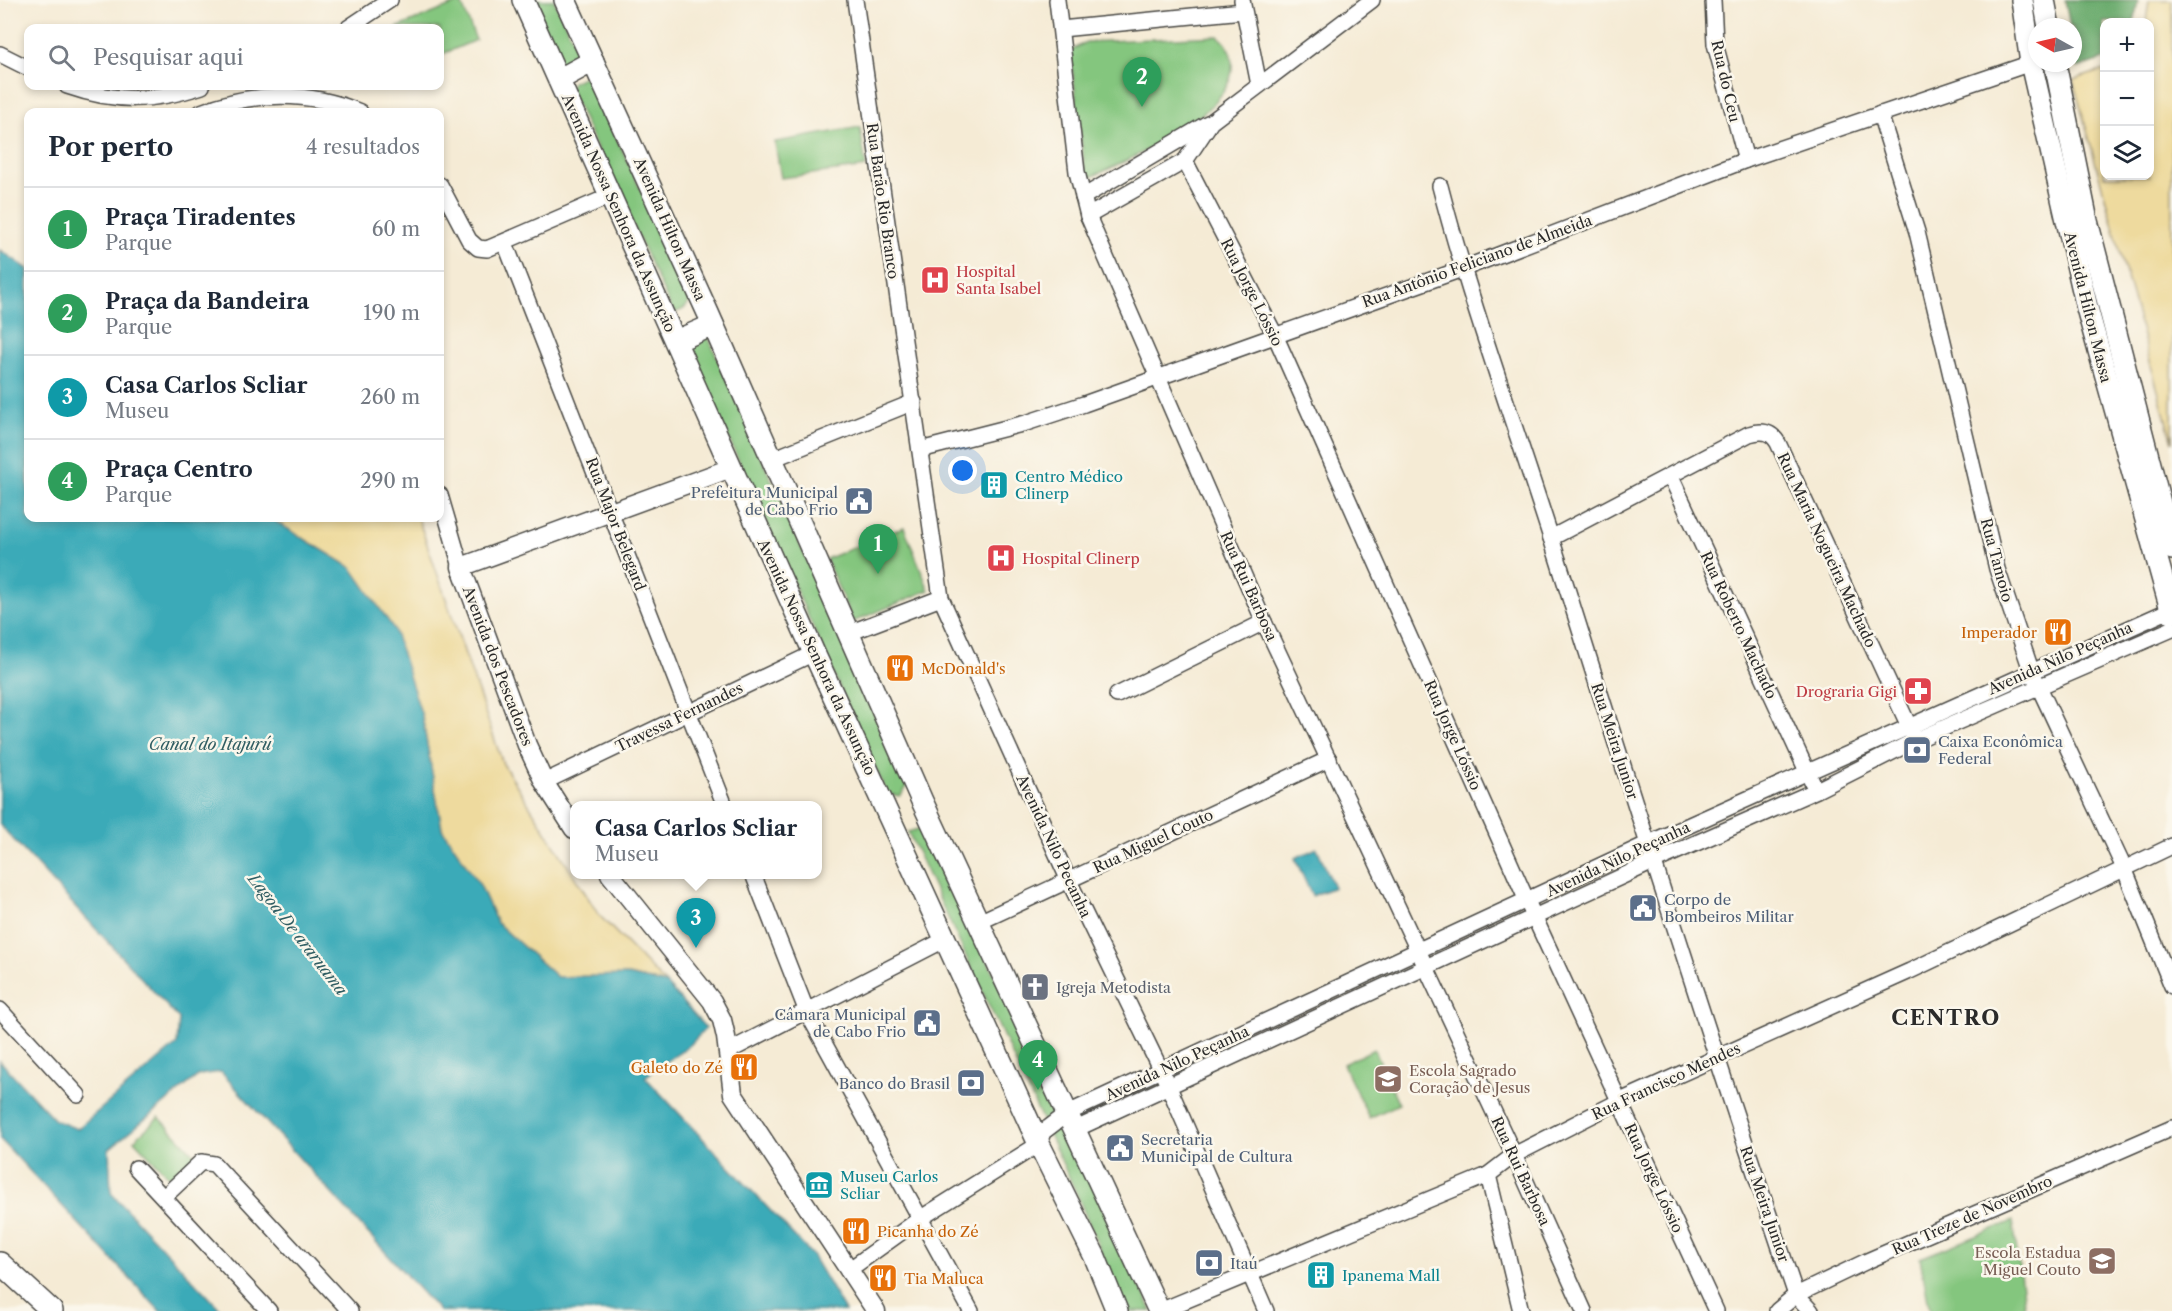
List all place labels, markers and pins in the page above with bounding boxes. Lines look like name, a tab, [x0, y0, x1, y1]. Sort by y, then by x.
pin: 2	[1122, 57, 1162, 107]
place label: Hospital Santa Isabel	[956, 262, 1042, 298]
hospital icon: Hospital Santa Isabel	[919, 264, 951, 296]
place label: Centro Médico Clinerp	[1015, 467, 1123, 503]
building icon: Centro Médico Clinerp	[978, 469, 1010, 501]
place label: Prefeitura Municipal de Cabo Frio	[691, 483, 839, 519]
public building icon: Prefeitura Municipal de Cabo Frio	[843, 485, 875, 517]
pin: 1	[858, 524, 898, 574]
hospital icon: Hospital Clinerp	[985, 542, 1017, 574]
place label: Hospital Clinerp	[1022, 549, 1140, 568]
restaurant icon: Imperador	[2042, 616, 2074, 648]
place label: Imperador	[1961, 623, 2038, 642]
restaurant icon: McDonald's	[884, 652, 916, 684]
place label: McDonald's	[921, 659, 1006, 678]
pharmacy icon: Drograria Gigi	[1902, 675, 1934, 707]
place label: Drograria Gigi	[1796, 682, 1897, 701]
place label: Caixa Econômica Federal	[1938, 732, 2063, 768]
bank icon: Caixa Econômica Federal	[1901, 734, 1933, 766]
place label: Corpo de Bombeiros Militar	[1664, 890, 1794, 926]
public building icon: Corpo de Bombeiros Militar	[1627, 892, 1659, 924]
pin: 3	[676, 898, 716, 948]
church icon: Igreja Metodista	[1019, 971, 1051, 1003]
place label: Igreja Metodista	[1056, 978, 1171, 997]
place label: Câmara Municipal de Cabo Frio	[775, 1005, 907, 1041]
public building icon: Câmara Municipal de Cabo Frio	[911, 1007, 943, 1039]
pin: 4	[1018, 1040, 1058, 1090]
restaurant icon: Galeto do Zé	[728, 1051, 760, 1083]
place label: Galeto do Zé	[631, 1058, 723, 1077]
place label: Escola Sagrado Coração de Jesus	[1409, 1061, 1530, 1097]
school or university icon: Escola Sagrado Coração de Jesus	[1372, 1063, 1404, 1095]
bank icon: Banco do Brasil	[955, 1067, 987, 1099]
place label: Banco do Brasil	[839, 1074, 951, 1093]
place label: Secretaria Municipal de Cultura	[1141, 1130, 1293, 1166]
public building icon: Secretaria Municipal de Cultura	[1104, 1132, 1136, 1164]
place label: Museu Carlos Scliar	[840, 1167, 938, 1203]
museum icon: Museu Carlos Scliar	[803, 1169, 835, 1201]
restaurant icon: Picanha do Zé	[840, 1215, 872, 1247]
place label: Picanha do Zé	[877, 1222, 979, 1241]
place label: Escola Estadua Miguel Couto	[1975, 1243, 2081, 1279]
school or university icon: Escola Estadua Miguel Couto	[2086, 1245, 2118, 1277]
bank icon: Itaú	[1193, 1247, 1225, 1279]
place label: Itaú	[1230, 1254, 1258, 1273]
building icon: Ipanema Mall	[1305, 1259, 1337, 1291]
restaurant icon: Tia Maluca	[867, 1262, 899, 1294]
place label: Ipanema Mall	[1342, 1266, 1440, 1285]
place label: Tia Maluca	[904, 1269, 984, 1288]

